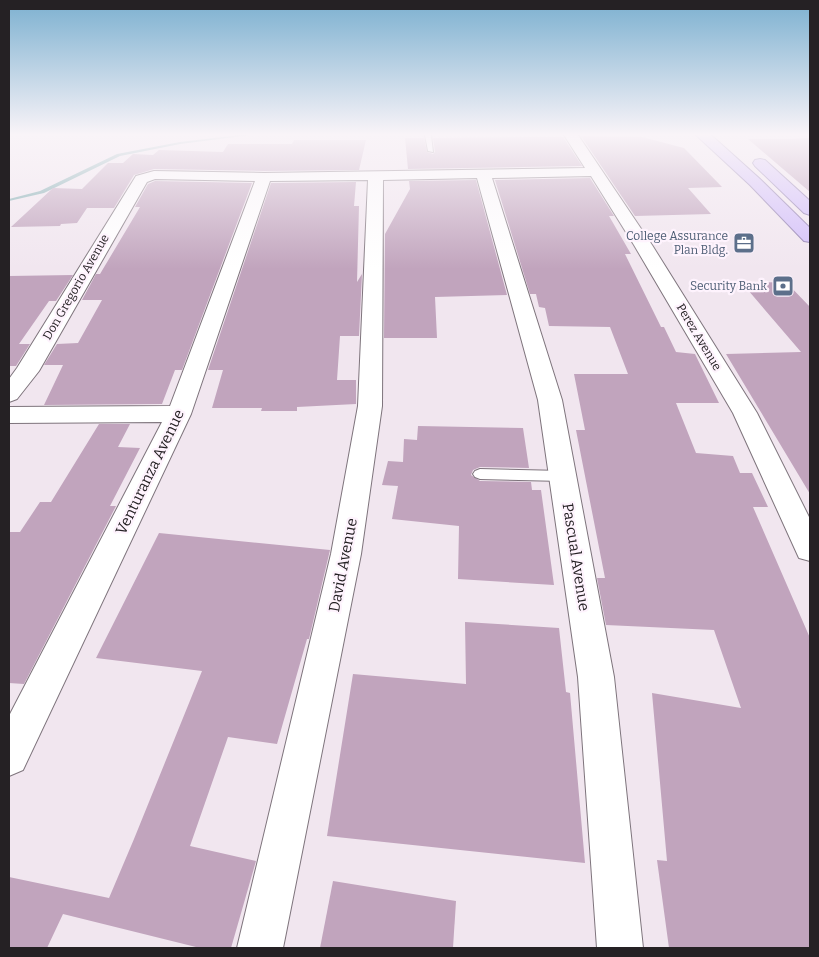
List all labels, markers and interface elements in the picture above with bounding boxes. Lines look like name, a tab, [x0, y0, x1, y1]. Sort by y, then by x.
place label: College Assurance Plan Bldg.	[626, 229, 728, 257]
office icon: College Assurance Plan Bldg.	[732, 231, 756, 255]
street label: Don Gregorio Avenue	[40, 232, 112, 342]
bank icon: Security Bank	[771, 274, 795, 298]
place label: Security Bank	[690, 279, 767, 293]
street label: Perez Avenue	[674, 301, 724, 373]
street label: Venturanza Avenue	[112, 407, 188, 537]
street label: Pascual Avenue	[559, 502, 593, 612]
street label: David Avenue	[325, 517, 361, 613]

